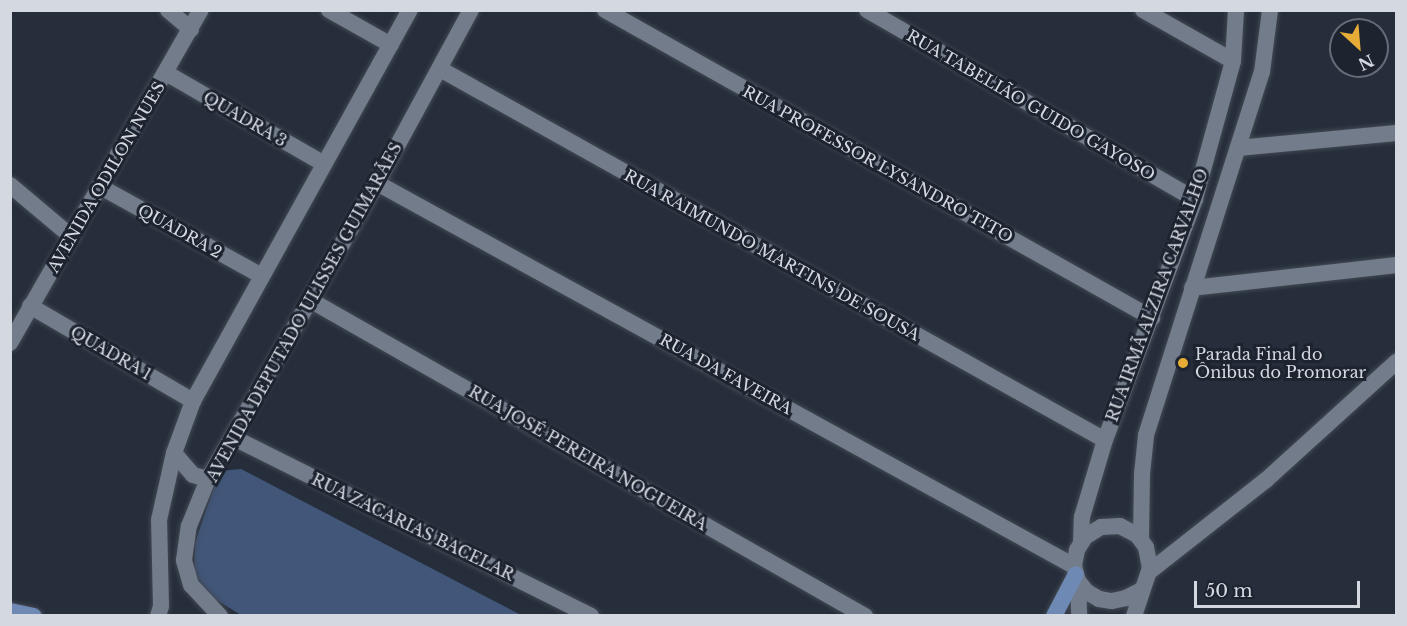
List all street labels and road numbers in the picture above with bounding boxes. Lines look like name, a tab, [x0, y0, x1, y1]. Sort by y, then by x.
street label: RUA TABELIÃO GUIDO GAYOSO	[903, 25, 1159, 185]
street label: AVENIDA ODILON NUES	[43, 78, 169, 276]
street label: RUA PROFESSOR LYSANDRO TITO	[739, 81, 1017, 247]
street label: QUADRA 3	[200, 87, 290, 151]
street label: AVENIDA DEPUTADO ULISSES GUIMARÃES	[202, 139, 406, 485]
street label: RUA RAIMUNDO MARTINS DE SOUSA	[621, 165, 923, 345]
street label: RUA IRMÃ ALZIRA CARVALHO	[1102, 165, 1212, 425]
street label: QUADRA 2	[134, 200, 226, 262]
street label: QUADRA 1	[67, 322, 155, 384]
street label: RUA DA FAVEIRA	[656, 329, 796, 419]
street label: RUA JOSÉ PEREIRA NOGUEIRA	[465, 381, 711, 535]
street label: RUA ZACARIAS BACELAR	[308, 469, 518, 585]

